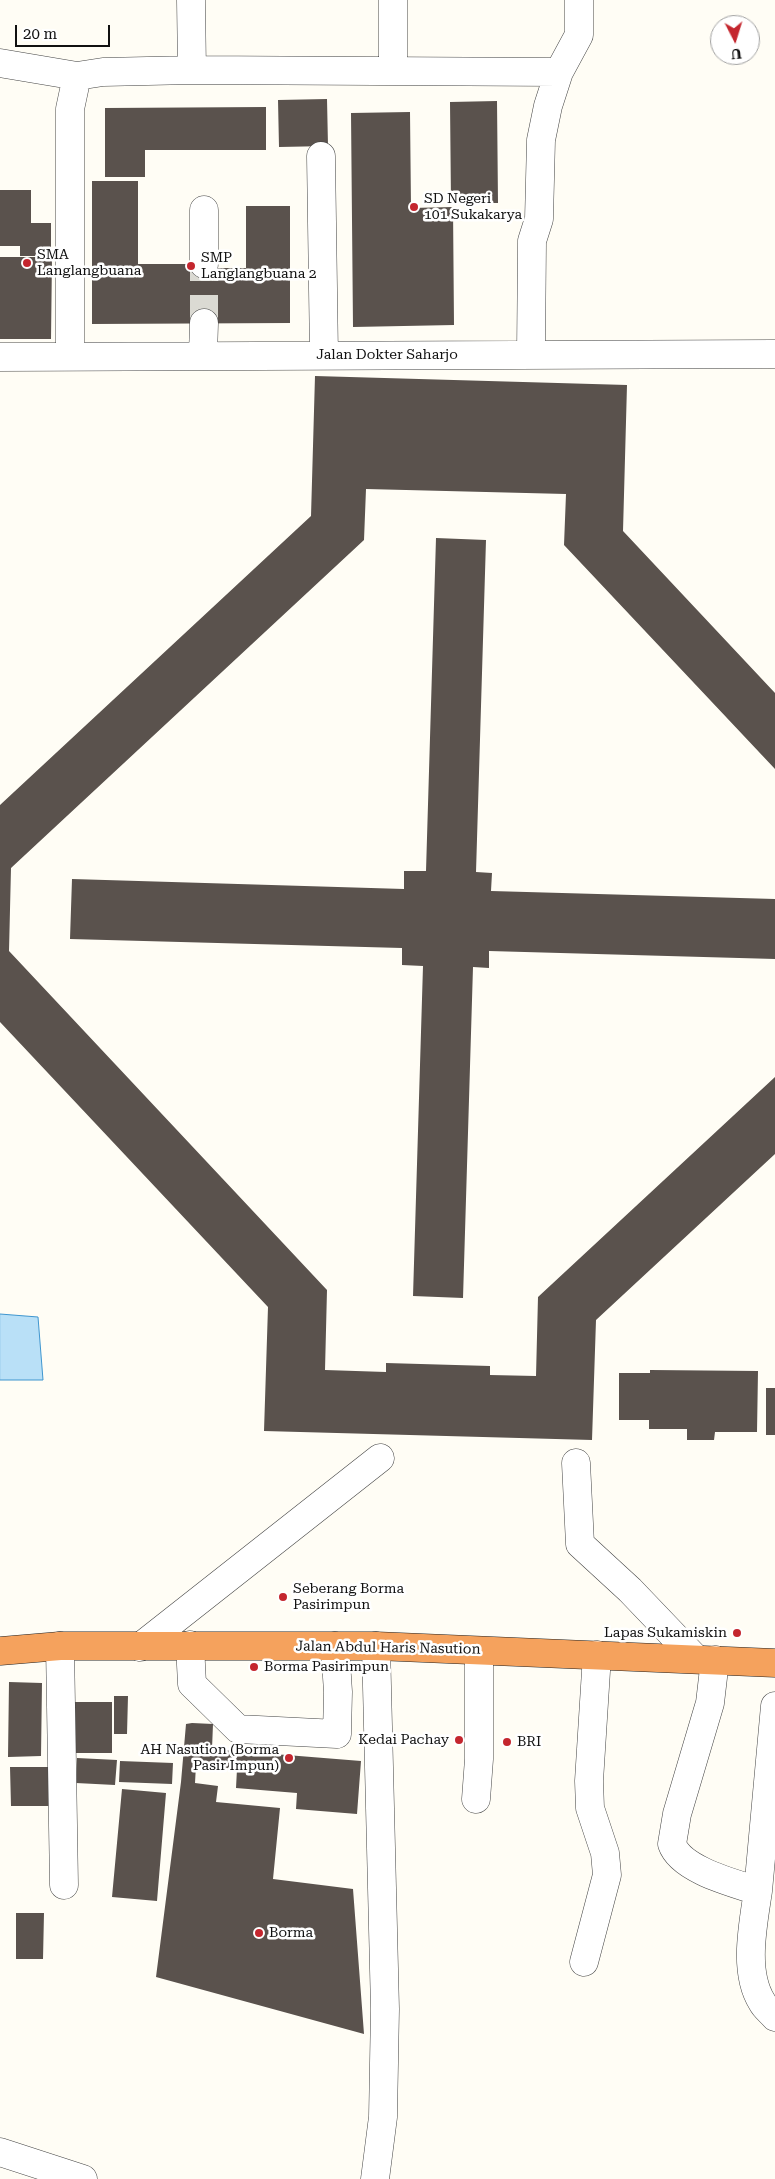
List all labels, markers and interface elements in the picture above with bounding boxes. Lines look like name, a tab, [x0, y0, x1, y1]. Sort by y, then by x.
scale bar	[18, 15, 112, 47]
north arrow	[710, 15, 760, 65]
text: 20 m	[23, 25, 57, 43]
text: U	[730, 46, 742, 62]
place label: SD Negeri 101 Sukakarya	[424, 191, 522, 223]
marker: SD Negeri 101 Sukakarya	[408, 201, 420, 213]
place label: SMA Langlangbuana	[37, 247, 141, 280]
place label: SMP Langlangbuana 2	[201, 250, 317, 282]
marker: SMA Langlangbuana	[21, 257, 33, 269]
marker: SMP Langlangbuana 2	[185, 260, 197, 272]
street label: Jalan Dokter Saharjo	[316, 347, 458, 363]
place label: Seberang Borma Pasirimpun	[293, 1581, 404, 1614]
marker: Seberang Borma Pasirimpun	[277, 1591, 289, 1603]
place label: Lapas Sukamiskin	[604, 1625, 727, 1641]
marker: Lapas Sukamiskin	[731, 1627, 743, 1639]
street label: Jalan Abdul Haris Nasution	[295, 1638, 481, 1658]
place label: Borma Pasirimpun	[264, 1659, 389, 1675]
marker: Borma Pasirimpun	[248, 1661, 260, 1673]
place label: Kedai Pachay	[358, 1732, 449, 1748]
marker: Kedai Pachay	[453, 1734, 465, 1746]
place label: BRI	[517, 1734, 541, 1750]
marker: BRI	[501, 1736, 513, 1748]
place label: AH Nasution (Borma Pasir Impun)	[141, 1742, 279, 1774]
marker: AH Nasution (Borma Pasir Impun)	[283, 1752, 295, 1764]
place label: Borma	[269, 1925, 313, 1941]
marker: Borma	[253, 1927, 265, 1939]

